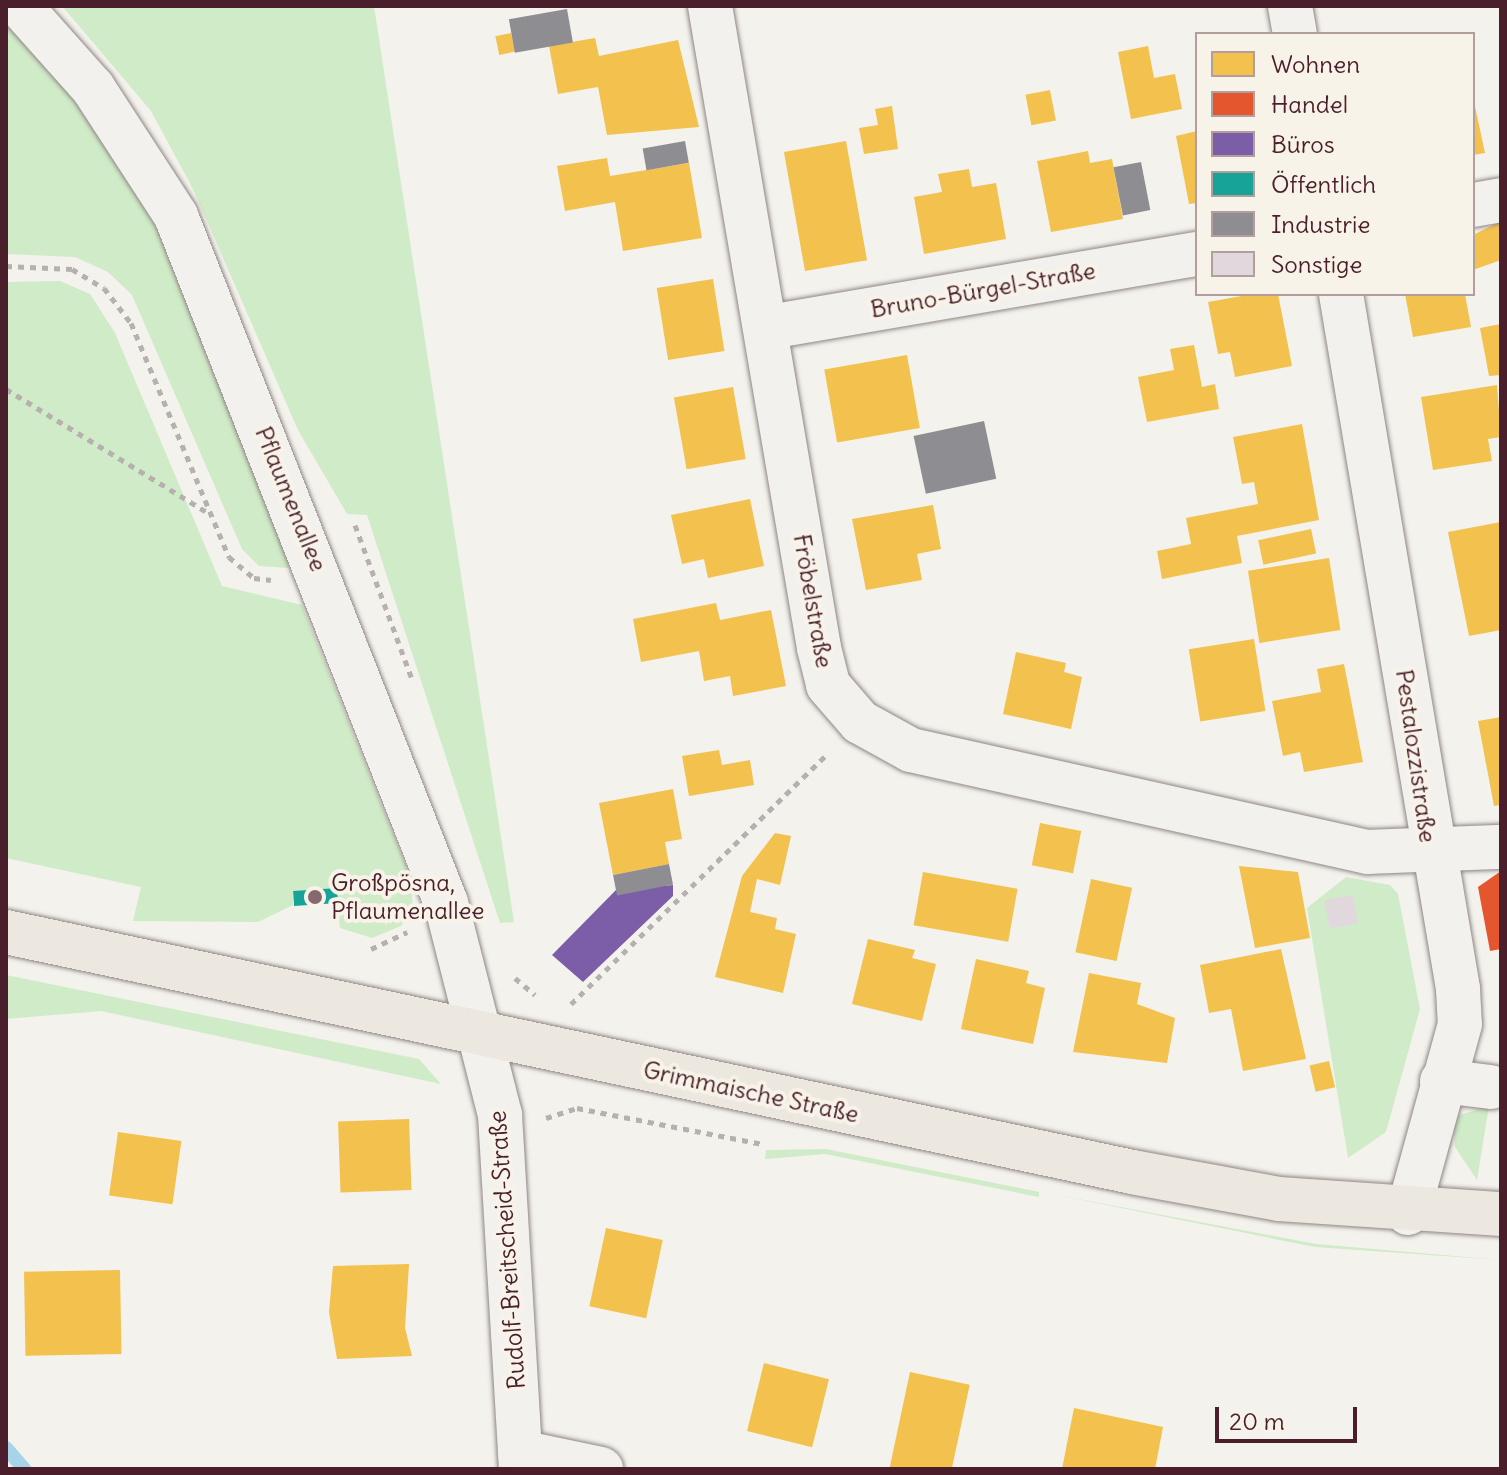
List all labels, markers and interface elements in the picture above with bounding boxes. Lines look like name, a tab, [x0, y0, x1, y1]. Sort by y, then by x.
legend	[1195, 32, 1475, 296]
text: Wohnen	[1271, 49, 1360, 79]
text: Handel	[1271, 89, 1348, 119]
text: Büros	[1271, 129, 1335, 159]
text: Öffentlich	[1271, 169, 1376, 199]
text: Industrie	[1271, 209, 1370, 239]
text: Sonstige	[1271, 249, 1362, 279]
street label: Bruno-Bürgel-Straße	[868, 256, 1098, 324]
street label: Pflaumenallee	[249, 422, 333, 576]
street label: Fröbelstraße	[787, 532, 839, 670]
street label: Pestalozzistraße	[1390, 668, 1442, 844]
place label: Großpösna, Pflaumenallee	[331, 869, 484, 925]
marker: Großpösna, Pflaumenallee	[306, 888, 324, 906]
street label: Grimmaische Straße	[641, 1055, 861, 1129]
street label: Rudolf-Breitscheid-Straße	[483, 1110, 531, 1390]
scale bar	[1219, 1391, 1361, 1441]
text: 20 m	[1229, 1406, 1285, 1436]

